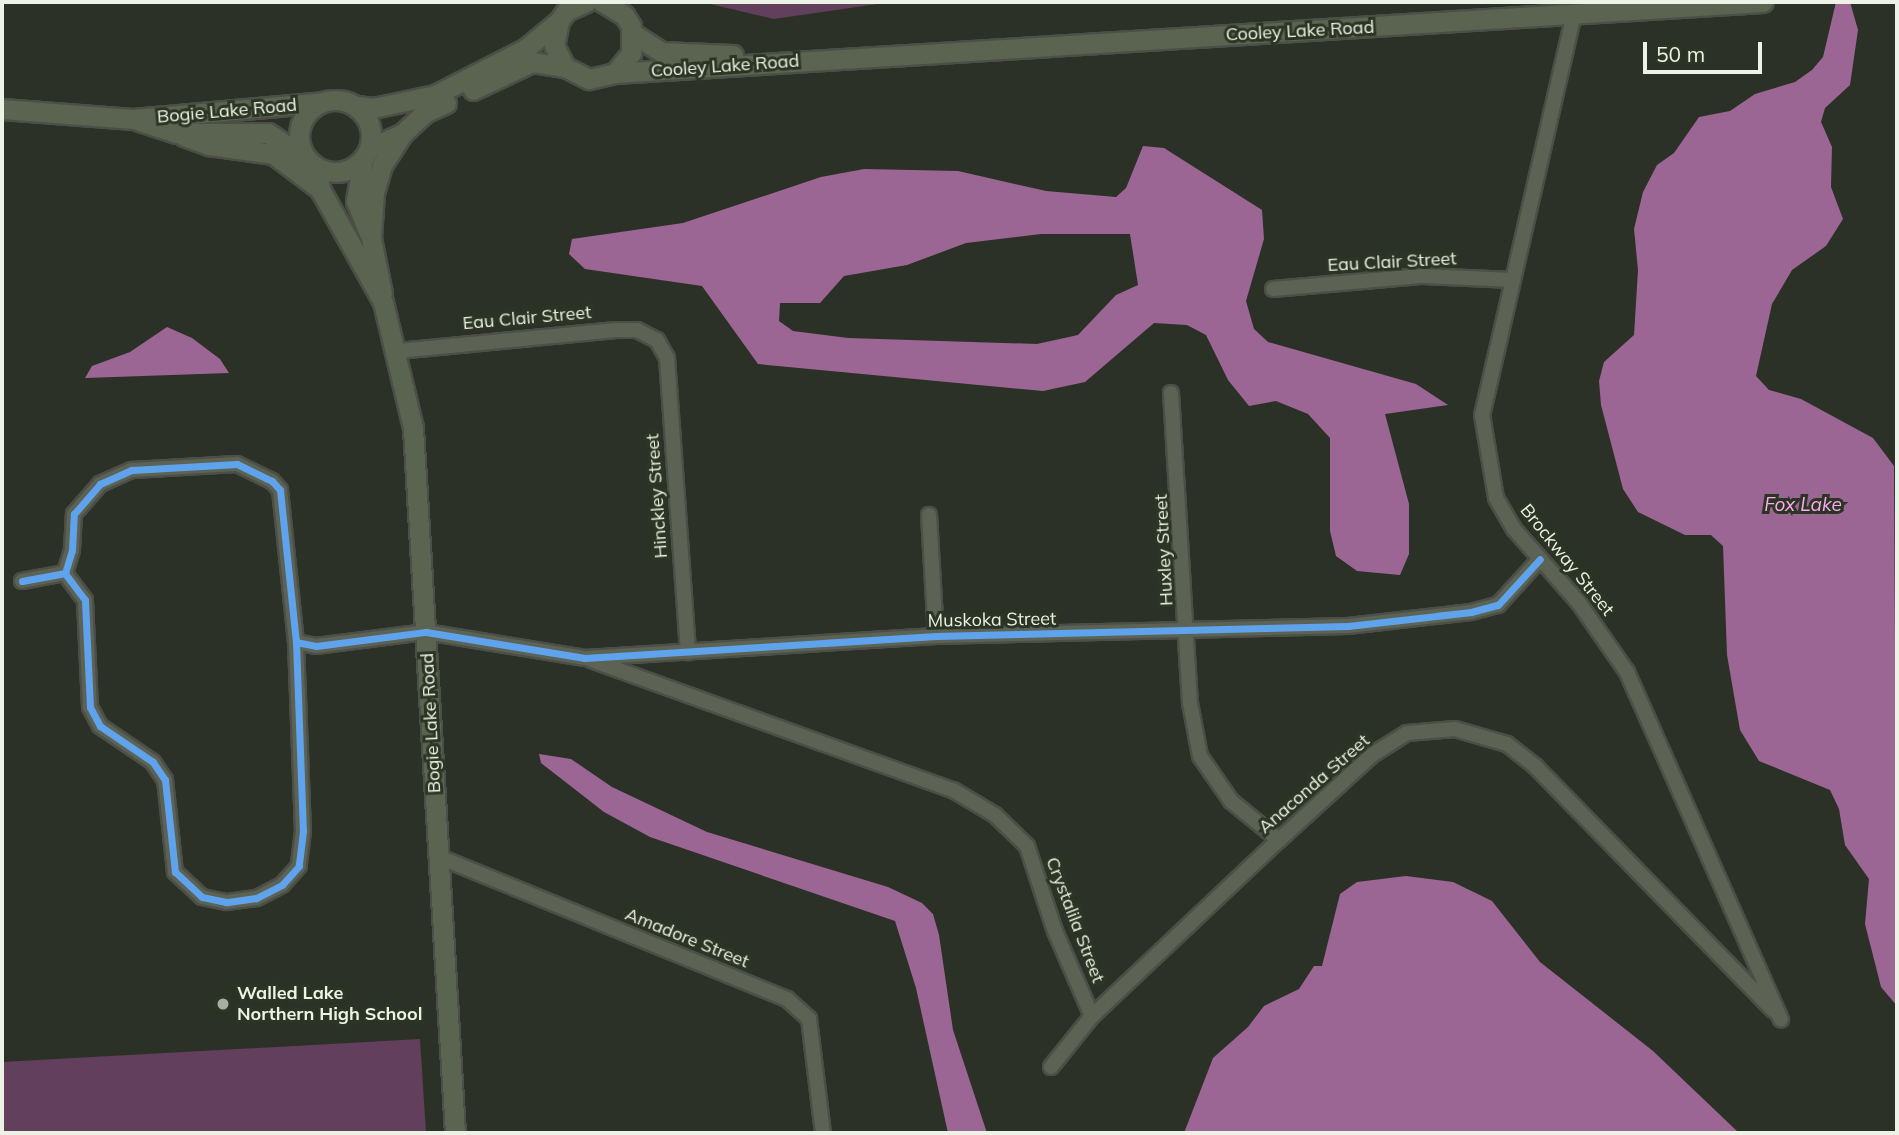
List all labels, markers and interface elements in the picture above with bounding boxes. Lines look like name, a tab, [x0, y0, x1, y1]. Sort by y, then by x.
street label: Cooley Lake Road	[1225, 16, 1375, 46]
scale bar	[1647, 28, 1766, 72]
text: 50 m	[1656, 41, 1705, 67]
street label: Cooley Lake Road	[650, 50, 800, 82]
street label: Bogie Lake Road	[156, 94, 298, 128]
street label: Eau Clair Street	[1327, 248, 1457, 276]
street label: Eau Clair Street	[462, 302, 592, 334]
street label: Hinckley Street	[642, 433, 672, 559]
street label: Huxley Street	[1150, 494, 1178, 606]
water label: Fox Lake	[1764, 494, 1842, 516]
street label: Brockway Street	[1515, 500, 1619, 620]
street label: Muskoka Street	[928, 608, 1056, 632]
street label: Bogie Lake Road	[417, 652, 445, 794]
street label: Anaconda Street	[1254, 730, 1374, 838]
street label: Crystalila Street	[1041, 854, 1109, 986]
street label: Amadore Street	[622, 903, 752, 973]
place label: Walled Lake Northern High School	[237, 983, 422, 1026]
marker: Walled Lake Northern High School	[215, 996, 231, 1012]

